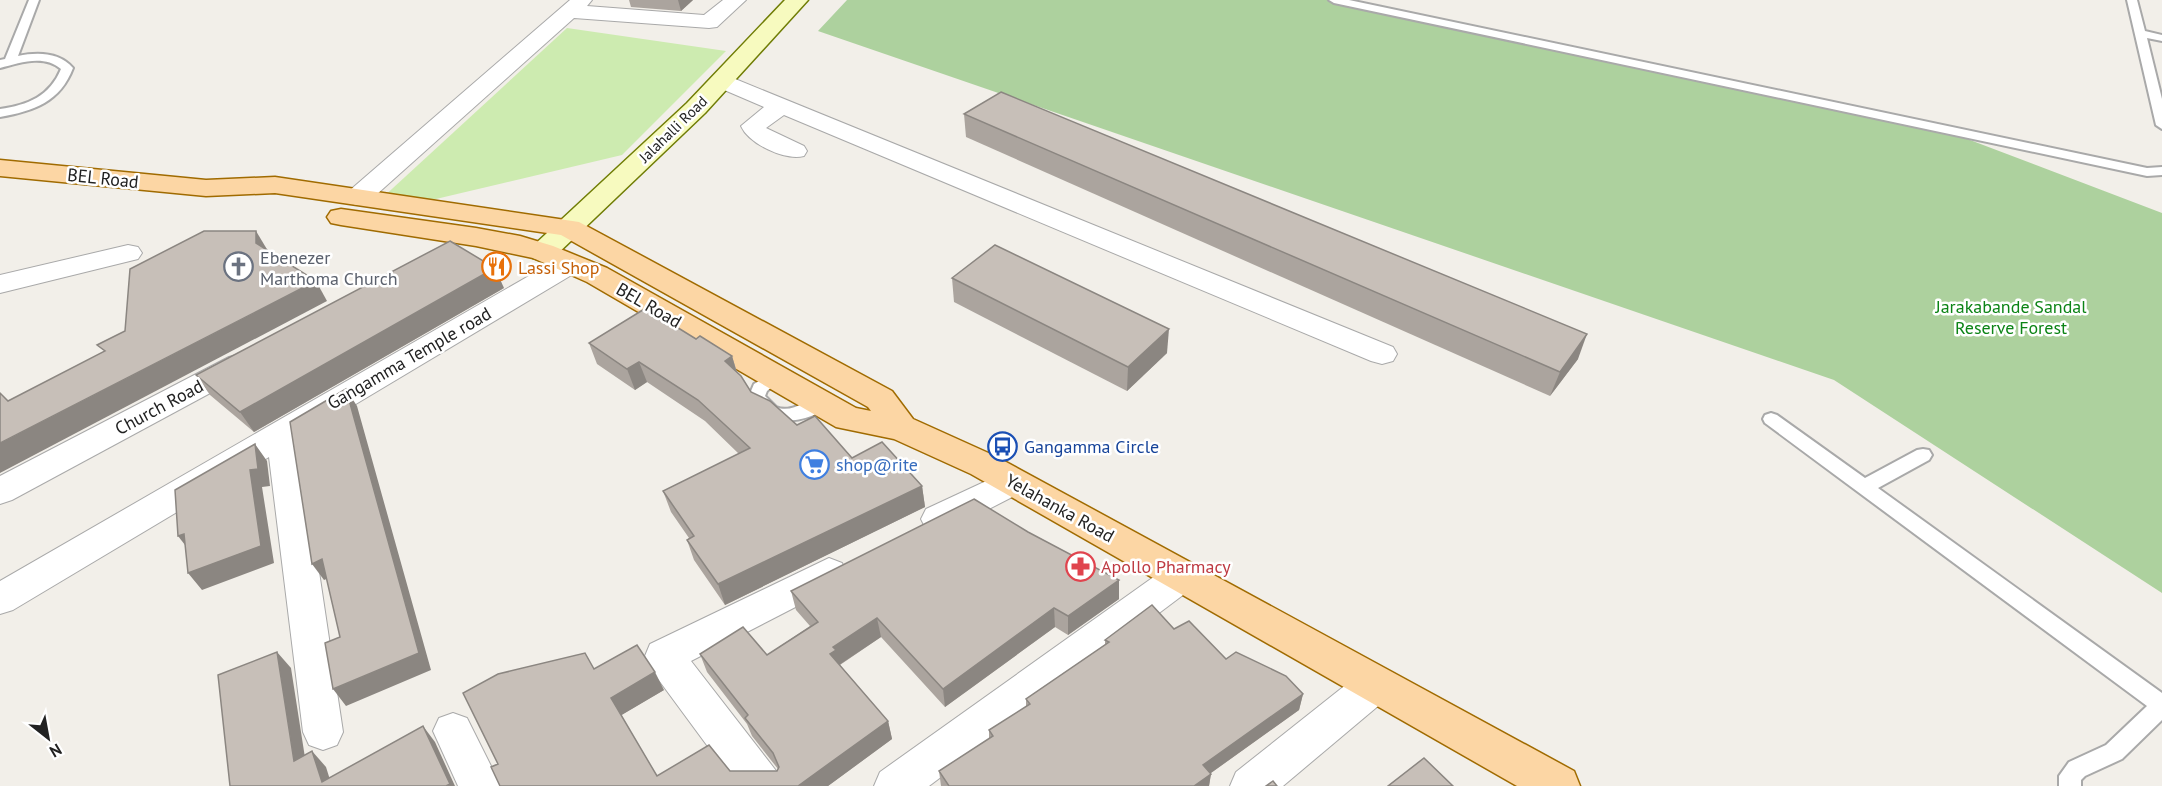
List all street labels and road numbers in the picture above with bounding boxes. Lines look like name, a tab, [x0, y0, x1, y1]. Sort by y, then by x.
street label: Jalahalli Road	[634, 92, 711, 167]
street label: BEL Road	[66, 163, 140, 193]
street label: BEL Road	[612, 277, 686, 333]
street label: Gangamma Temple road	[323, 302, 495, 414]
street label: Church Road	[111, 374, 207, 440]
street label: Yelahanka Road	[1002, 469, 1118, 547]

